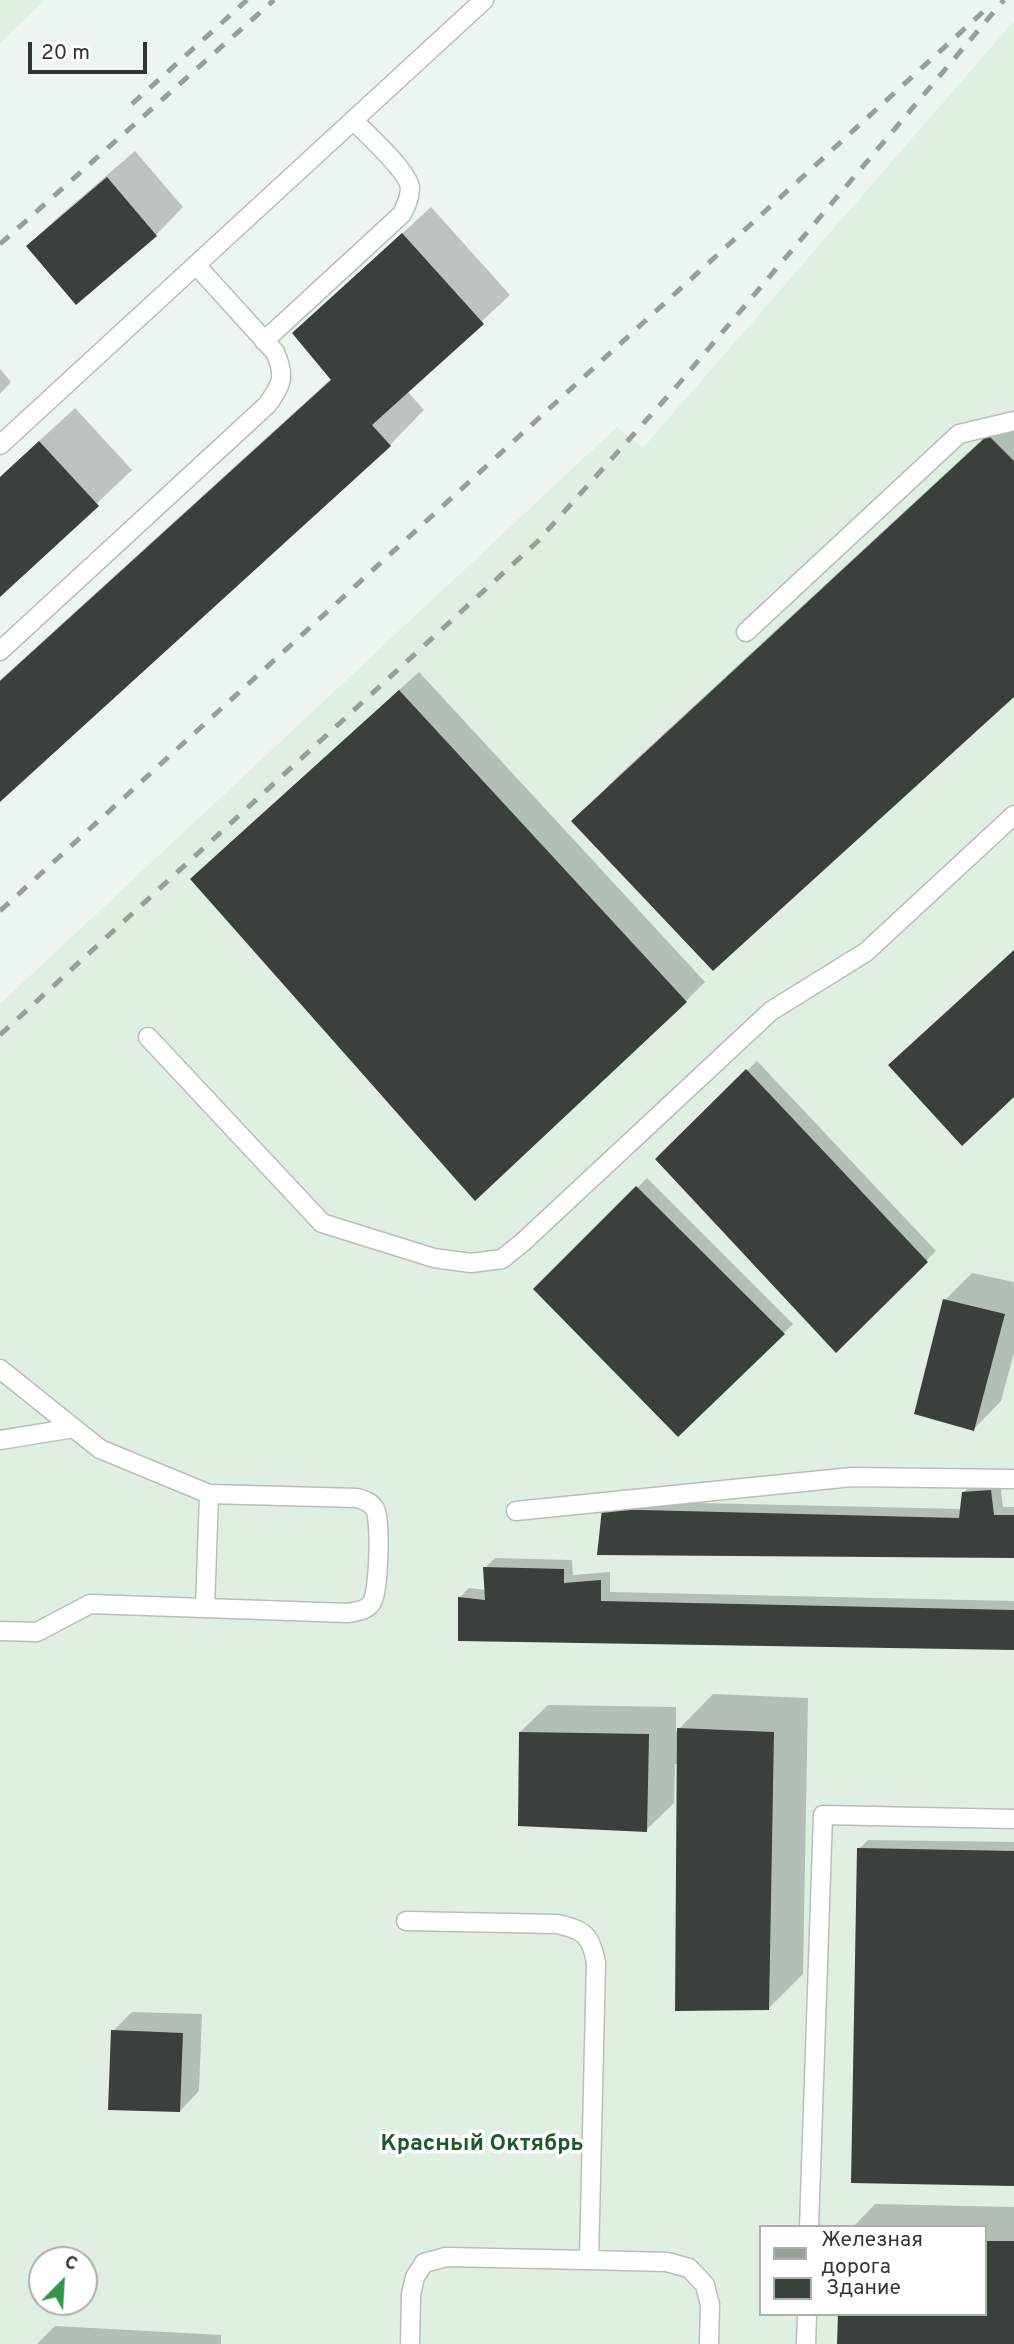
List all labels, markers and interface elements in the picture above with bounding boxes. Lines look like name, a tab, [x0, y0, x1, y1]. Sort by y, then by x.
scale bar	[32, 28, 150, 72]
text: 20 m	[41, 40, 90, 67]
district label: Красный Октябрь	[380, 2131, 584, 2159]
legend	[758, 2225, 986, 2316]
text: Железная дорога	[821, 2227, 923, 2281]
north arrow	[28, 2246, 98, 2316]
text: С	[60, 2250, 81, 2277]
text: Здание	[826, 2275, 901, 2302]

